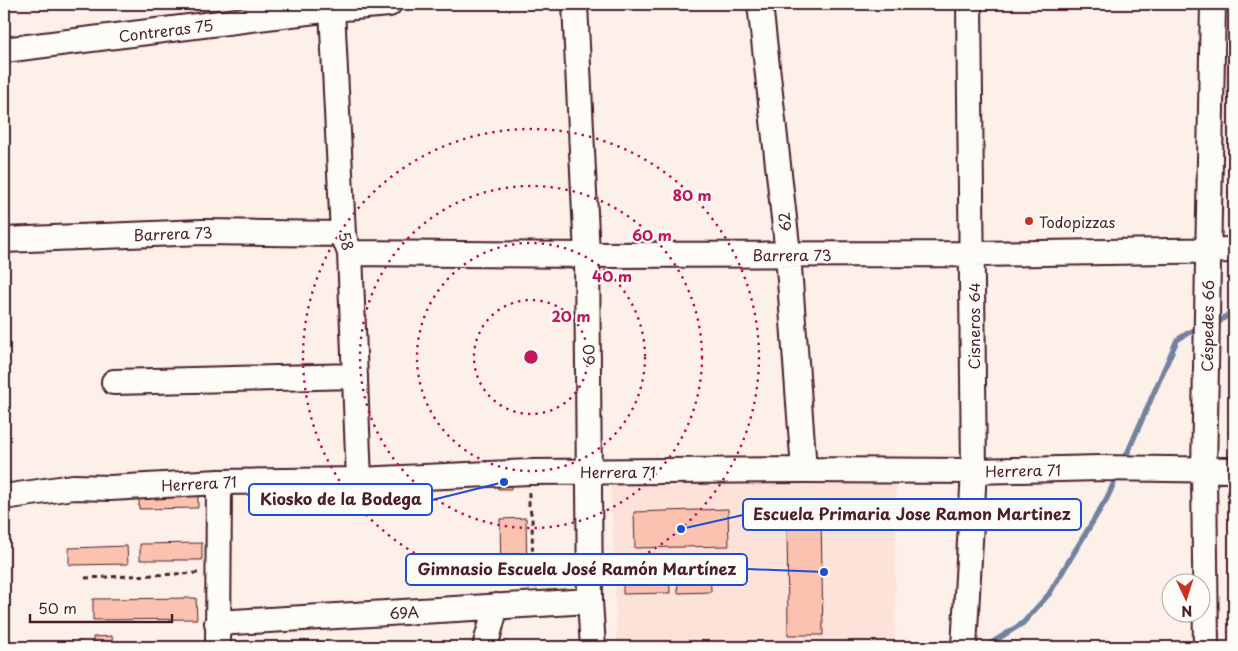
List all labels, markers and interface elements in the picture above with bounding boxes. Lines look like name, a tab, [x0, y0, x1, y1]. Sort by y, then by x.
street label: Contreras 75	[117, 13, 215, 47]
text: 80 m	[672, 183, 712, 206]
place label: Todopizzas	[1039, 210, 1115, 233]
street label: 62	[772, 211, 796, 233]
marker: Todopizzas	[1023, 215, 1035, 227]
street label: Barrera 73	[133, 220, 213, 246]
text: 60 m	[632, 223, 672, 246]
street label: 58	[334, 229, 360, 253]
street label: Barrera 73	[752, 243, 832, 266]
text: 40 m	[592, 264, 632, 287]
street label: Céspedes 66	[1195, 280, 1219, 372]
street label: Cisneros 64	[962, 282, 985, 370]
text: 20 m	[552, 304, 590, 327]
street label: 60	[576, 344, 600, 366]
centre of rings	[522, 348, 540, 366]
street label: Herrera 71	[985, 458, 1061, 482]
street label: Herrera 71	[580, 460, 656, 483]
street label: Herrera 71	[161, 470, 237, 496]
callout: Kiosko de la Bodega	[249, 484, 432, 515]
text: Kiosko de la Bodega	[260, 486, 422, 510]
callout: Escuela Primaria Jose Ramon Martinez	[743, 499, 1081, 530]
text: Escuela Primaria Jose Ramon Martinez	[753, 501, 1071, 525]
callout: Gimnasio Escuela José Ramón Martínez	[406, 554, 747, 585]
text: Gimnasio Escuela José Ramón Martínez	[418, 556, 736, 580]
north arrow	[1160, 574, 1210, 624]
scale bar	[30, 591, 172, 623]
text: 50 m	[38, 596, 77, 619]
street label: 69A	[388, 600, 420, 624]
text: N	[1181, 601, 1193, 622]

